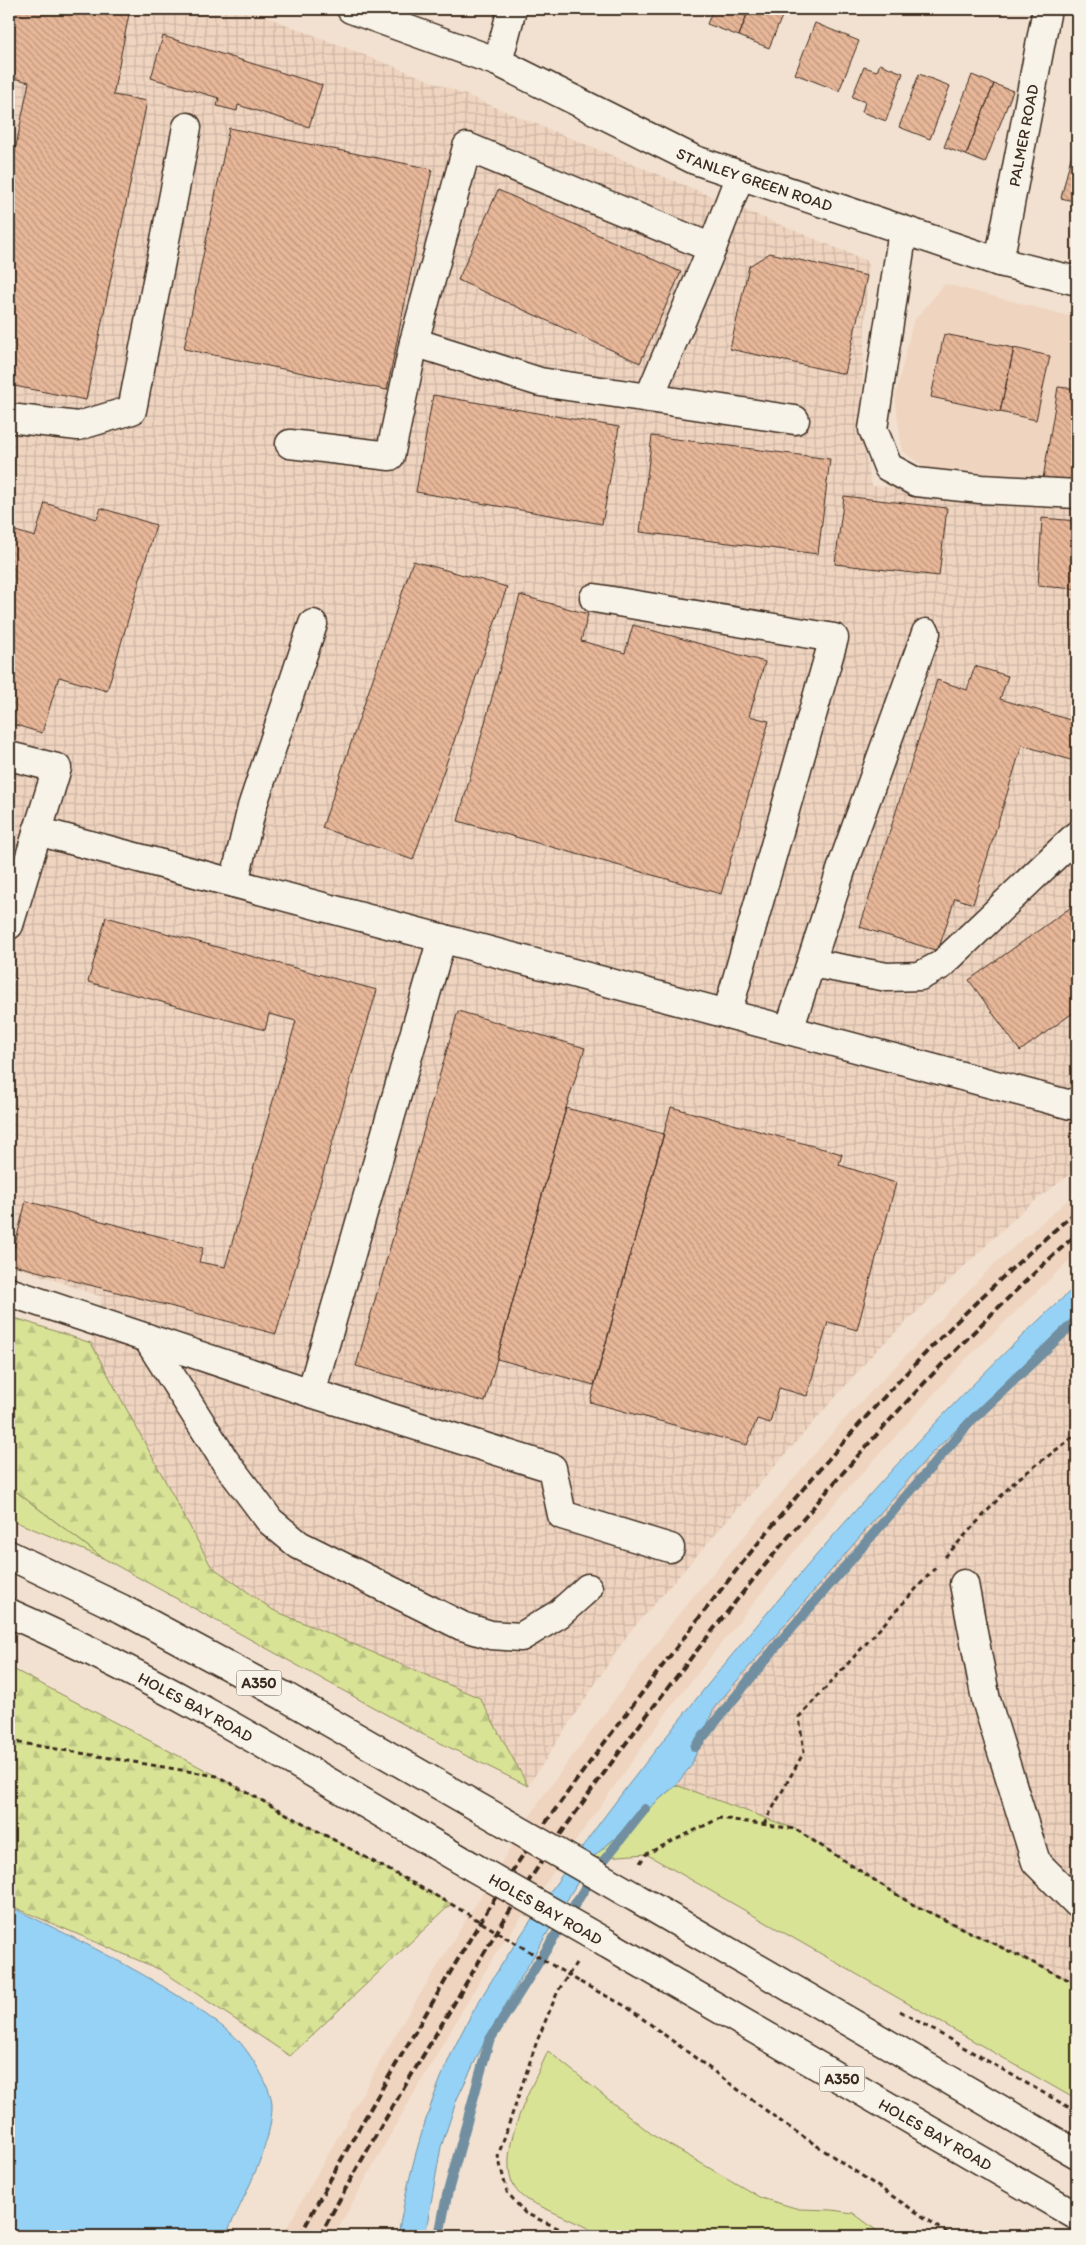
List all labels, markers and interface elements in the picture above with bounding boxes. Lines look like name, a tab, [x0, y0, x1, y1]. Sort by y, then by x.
street label: PALMER ROAD	[1005, 82, 1043, 188]
street label: STANLEY GREEN ROAD	[673, 143, 835, 216]
street label: HOLES BAY ROAD	[135, 1668, 257, 1746]
road number: A350	[236, 1670, 282, 1696]
street label: HOLES BAY ROAD	[485, 1869, 606, 1949]
road number: A350	[820, 2066, 864, 2092]
street label: HOLES BAY ROAD	[875, 2094, 996, 2175]

